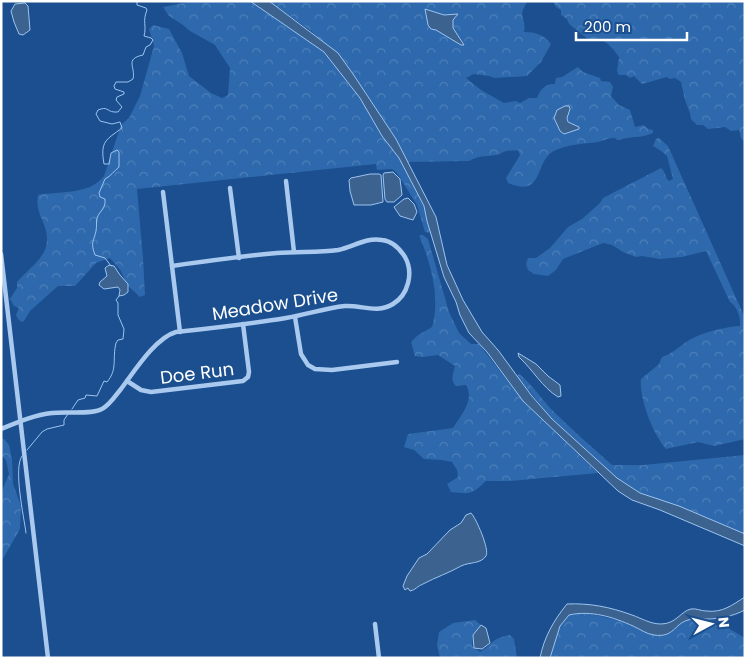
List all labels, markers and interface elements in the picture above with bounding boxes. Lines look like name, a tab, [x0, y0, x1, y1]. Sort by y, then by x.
scale bar	[576, 10, 687, 42]
text: 200 m	[584, 16, 631, 37]
street label: Meadow Drive	[210, 282, 340, 326]
street label: Doe Run	[159, 356, 235, 390]
north arrow	[686, 599, 736, 649]
text: N	[713, 616, 734, 629]

